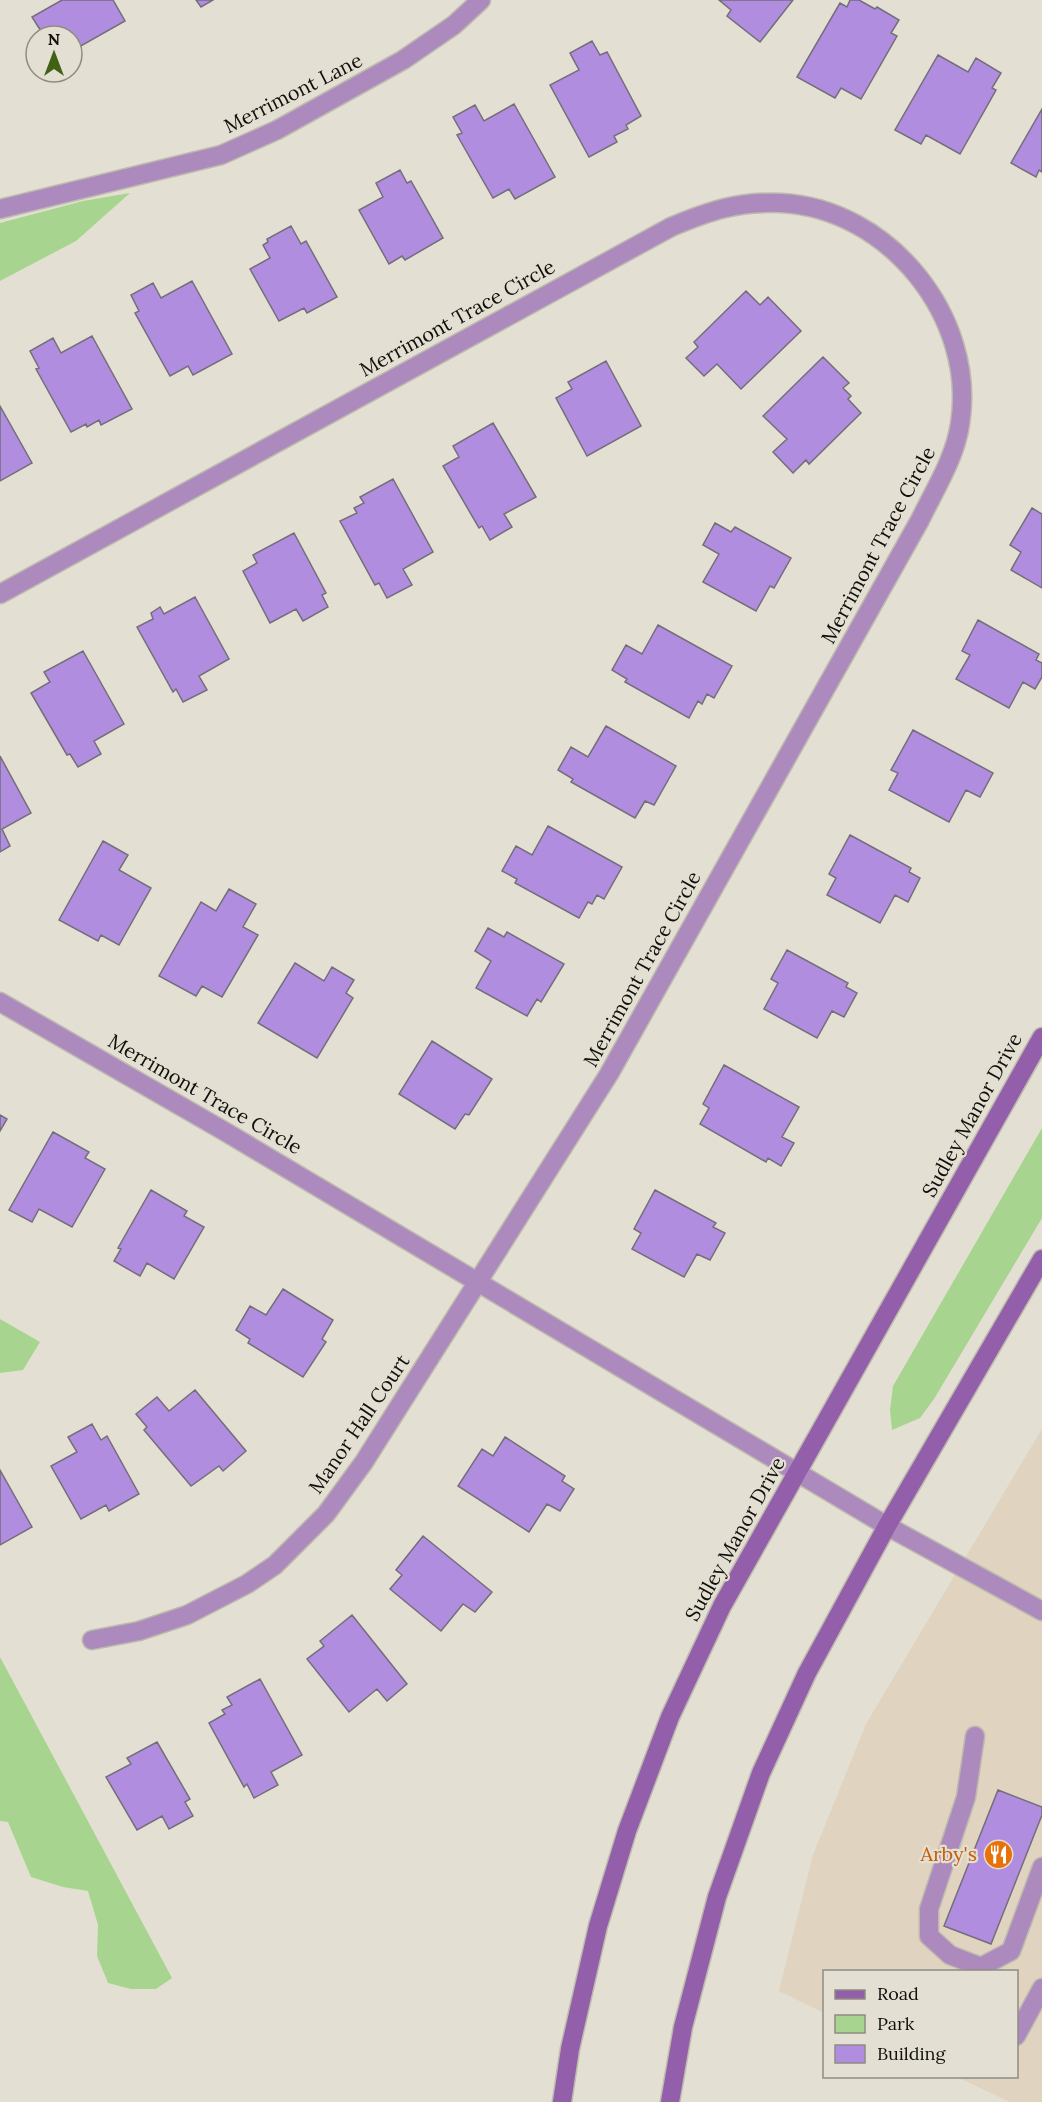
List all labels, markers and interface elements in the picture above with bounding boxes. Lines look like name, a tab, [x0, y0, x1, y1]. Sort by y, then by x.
north arrow	[24, 24, 84, 84]
text: N	[48, 29, 60, 49]
street label: Merrimont Lane	[219, 47, 366, 138]
street label: Merrimont Trace Circle	[355, 253, 559, 382]
street label: Merrimont Trace Circle	[815, 442, 940, 648]
street label: Merrimont Trace Circle	[577, 867, 706, 1071]
street label: Merrimont Trace Circle	[104, 1028, 307, 1159]
street label: Sudley Manor Drive	[916, 1028, 1027, 1201]
street label: Manor Hall Court	[303, 1349, 415, 1498]
street label: Sudley Manor Drive	[679, 1452, 790, 1625]
restaurant icon: Arby's	[982, 1838, 1014, 1870]
place label: Arby's	[919, 1841, 977, 1866]
legend	[823, 1970, 1018, 2078]
text: Road	[877, 1982, 919, 2005]
text: Park	[877, 2012, 915, 2035]
text: Building	[877, 2042, 947, 2065]

